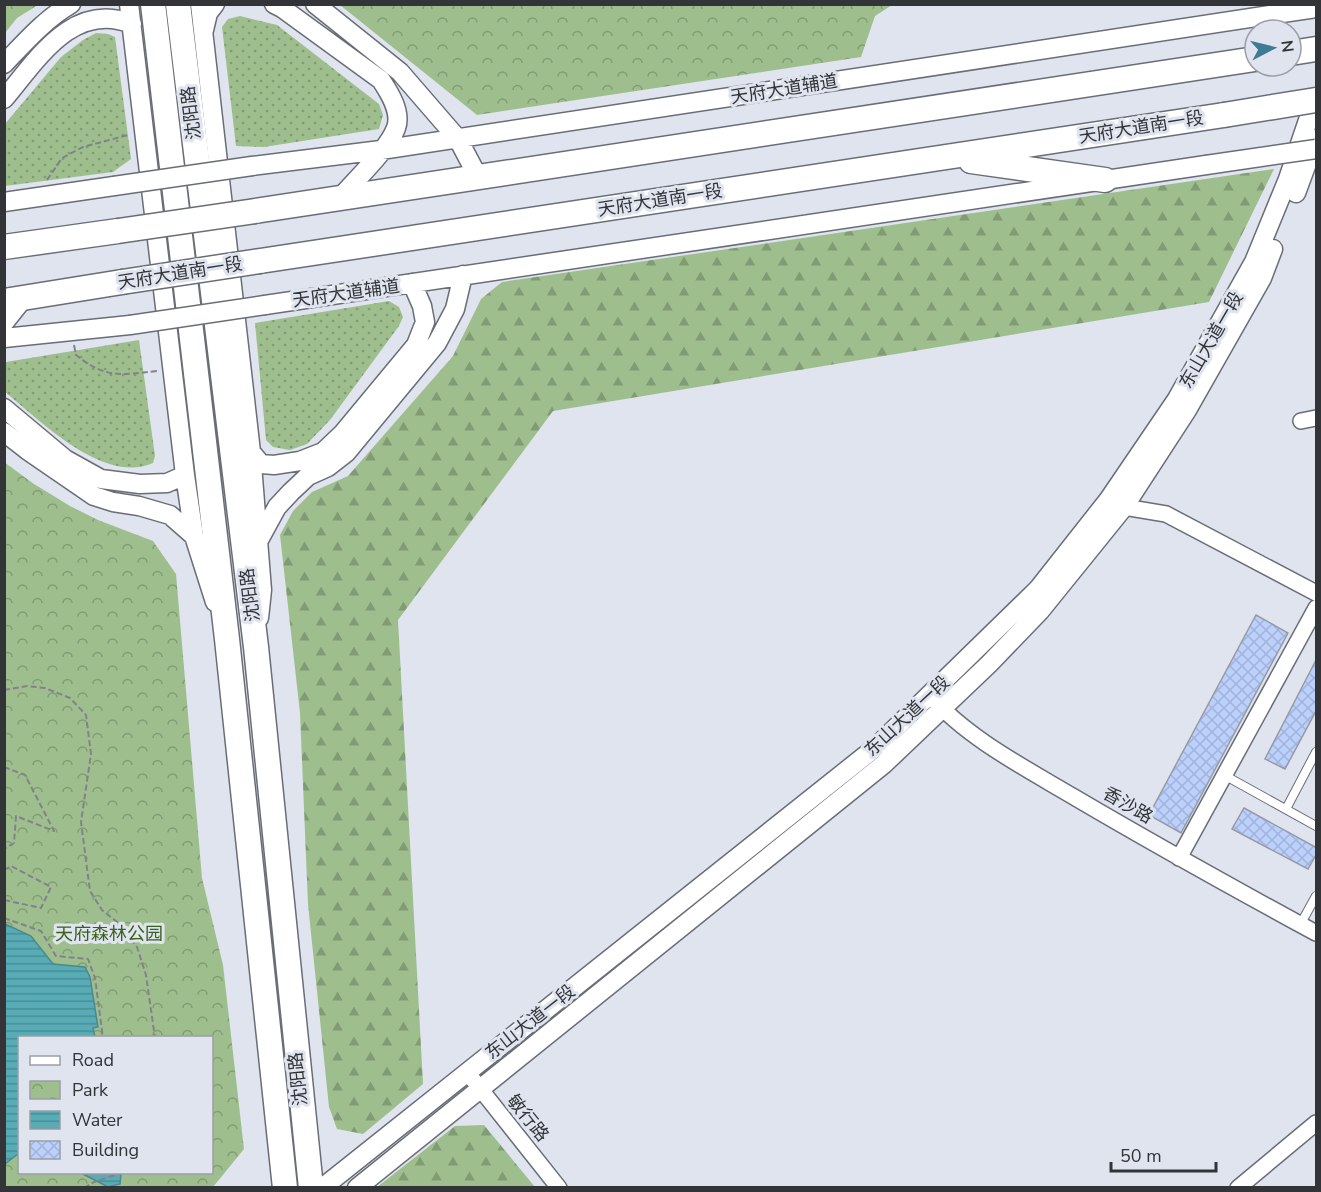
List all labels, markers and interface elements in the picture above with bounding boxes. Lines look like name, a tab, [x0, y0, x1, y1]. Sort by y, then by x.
north arrow	[1243, 18, 1303, 78]
text: N	[1275, 39, 1299, 54]
street label: 天府大道辅道	[729, 69, 839, 109]
street label: 沈阳路	[176, 85, 206, 141]
street label: 天府大道南一段	[1077, 105, 1205, 149]
street label: 天府大道南一段	[596, 178, 724, 222]
street label: 天府大道南一段	[116, 251, 244, 295]
street label: 天府大道辅道	[291, 274, 401, 312]
street label: 东山大道一段	[1174, 287, 1248, 393]
street label: 沈阳路	[235, 567, 265, 623]
street label: 东山大道一段	[859, 670, 955, 762]
street label: 香沙路	[1099, 781, 1157, 829]
park label: 天府森林公园	[55, 922, 163, 946]
street label: 东山大道一段	[480, 979, 580, 1065]
legend	[18, 1036, 213, 1174]
text: Road	[72, 1048, 114, 1072]
street label: 沈阳路	[283, 1051, 313, 1107]
text: Park	[72, 1078, 109, 1102]
street label: 敏行路	[502, 1089, 554, 1147]
text: Water	[72, 1108, 123, 1132]
scale bar	[1111, 1135, 1216, 1173]
text: Building	[72, 1138, 139, 1162]
text: 50 m	[1120, 1144, 1162, 1168]

